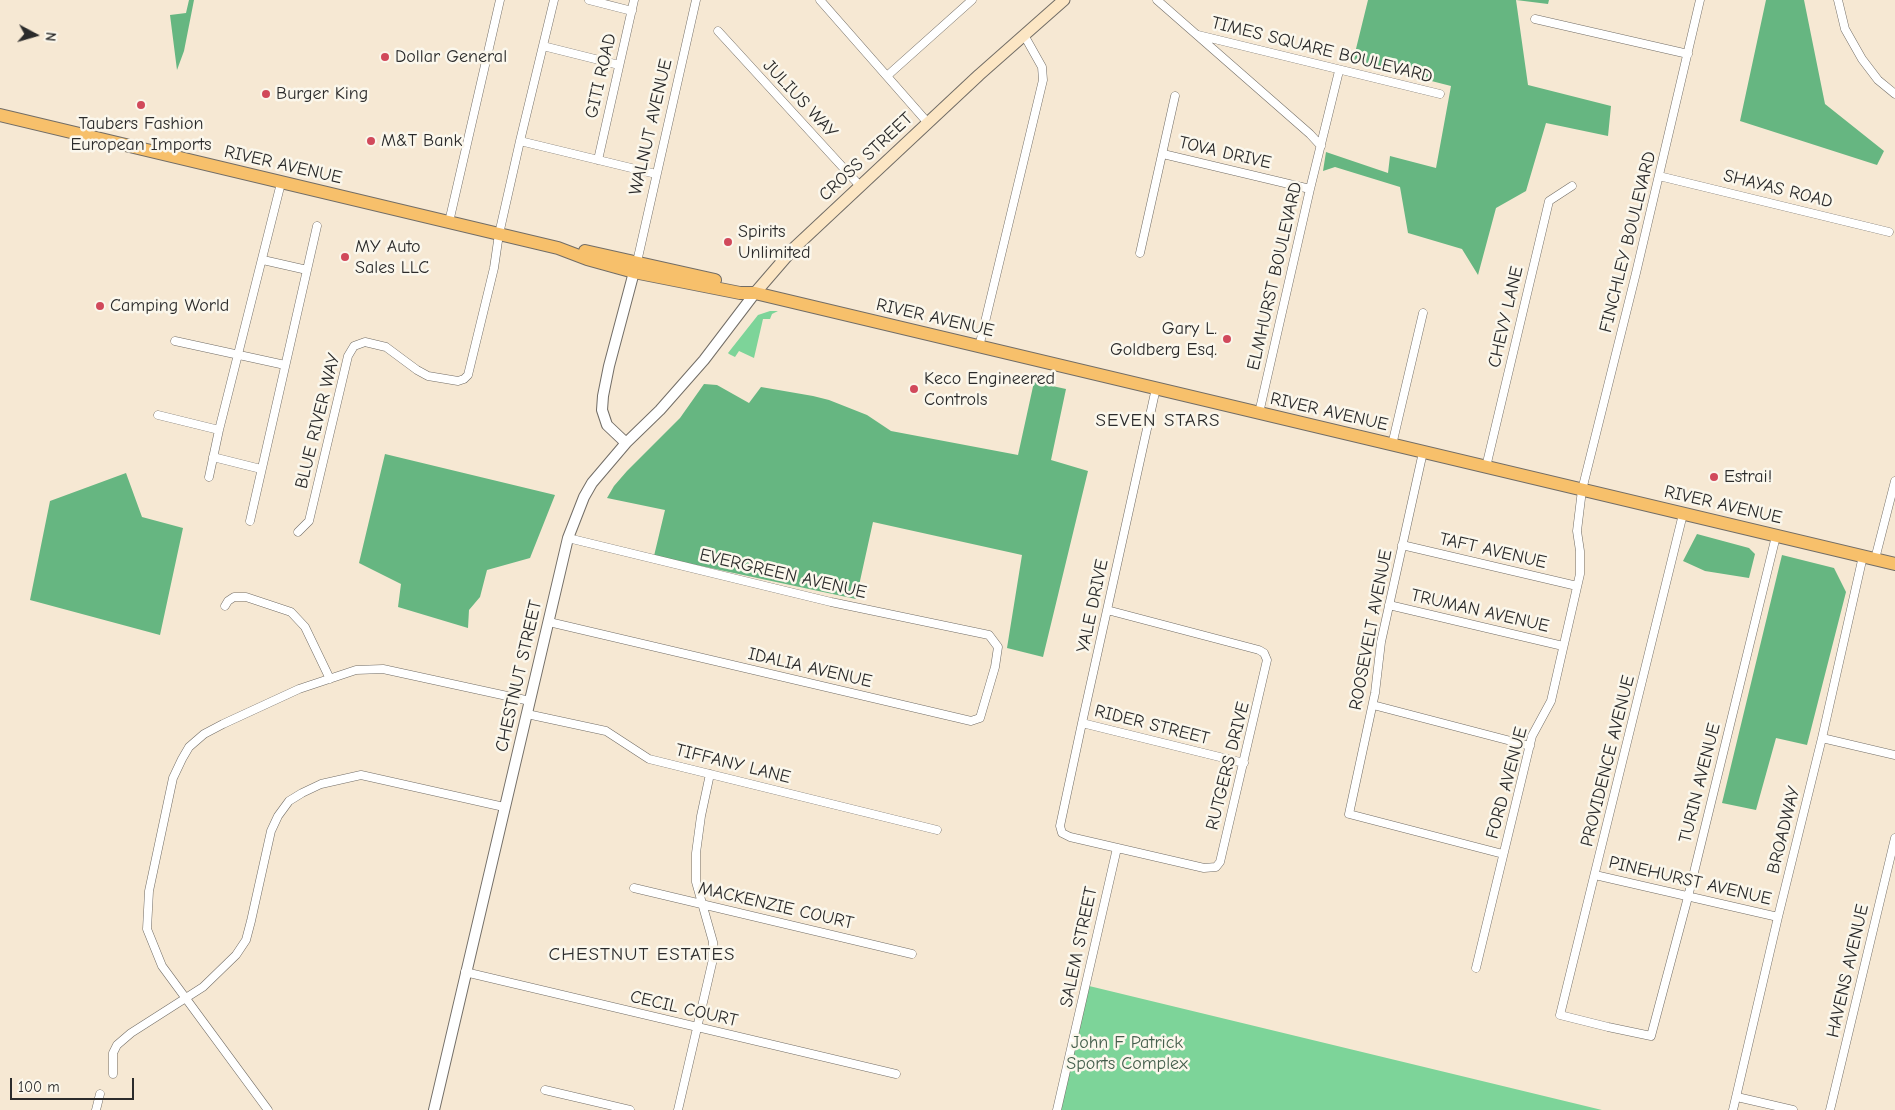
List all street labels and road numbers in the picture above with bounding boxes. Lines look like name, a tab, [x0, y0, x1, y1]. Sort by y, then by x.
street label: TIMES SQUARE BOULEVARD	[1209, 12, 1435, 88]
street label: GITI ROAD	[581, 31, 621, 121]
street label: JULIUS WAY	[758, 55, 842, 143]
street label: WALNUT AVENUE	[625, 57, 677, 197]
street label: CROSS STREET	[815, 108, 917, 206]
street label: TOVA DRIVE	[1177, 132, 1273, 174]
street label: RIVER AVENUE	[222, 141, 344, 189]
street label: FINCHLEY BOULEVARD	[1595, 149, 1661, 335]
street label: SHAYAS ROAD	[1721, 165, 1835, 213]
street label: ELMHURST BOULEVARD	[1243, 180, 1307, 372]
street label: CHEVY LANE	[1484, 264, 1528, 370]
street label: RIVER AVENUE	[874, 294, 996, 342]
street label: BLUE RIVER WAY	[291, 351, 345, 491]
street label: RIVER AVENUE	[1268, 388, 1390, 436]
street label: RIVER AVENUE	[1662, 481, 1784, 529]
street label: TAFT AVENUE	[1437, 528, 1549, 574]
street label: EVERGREEN AVENUE	[697, 544, 869, 604]
street label: ROOSEVELT AVENUE	[1345, 548, 1397, 712]
street label: YALE DRIVE	[1073, 557, 1113, 655]
street label: TRUMAN AVENUE	[1409, 585, 1551, 637]
street label: CHESTNUT STREET	[491, 598, 547, 754]
street label: IDALIA AVENUE	[746, 643, 874, 693]
street label: PROVIDENCE AVENUE	[1576, 673, 1640, 849]
street label: RIDER STREET	[1092, 700, 1212, 750]
street label: RUTGERS DRIVE	[1202, 700, 1254, 832]
street label: TURIN AVENUE	[1675, 721, 1725, 845]
street label: FORD AVENUE	[1482, 725, 1532, 841]
street label: TIFFANY LANE	[673, 739, 793, 789]
street label: BROADWAY	[1763, 784, 1805, 876]
street label: PINEHURST AVENUE	[1606, 852, 1774, 910]
street label: MACKENZIE COURT	[696, 878, 856, 934]
street label: SALEM STREET	[1056, 885, 1102, 1009]
street label: HAVENS AVENUE	[1822, 902, 1874, 1040]
street label: CECIL COURT	[628, 986, 740, 1032]

